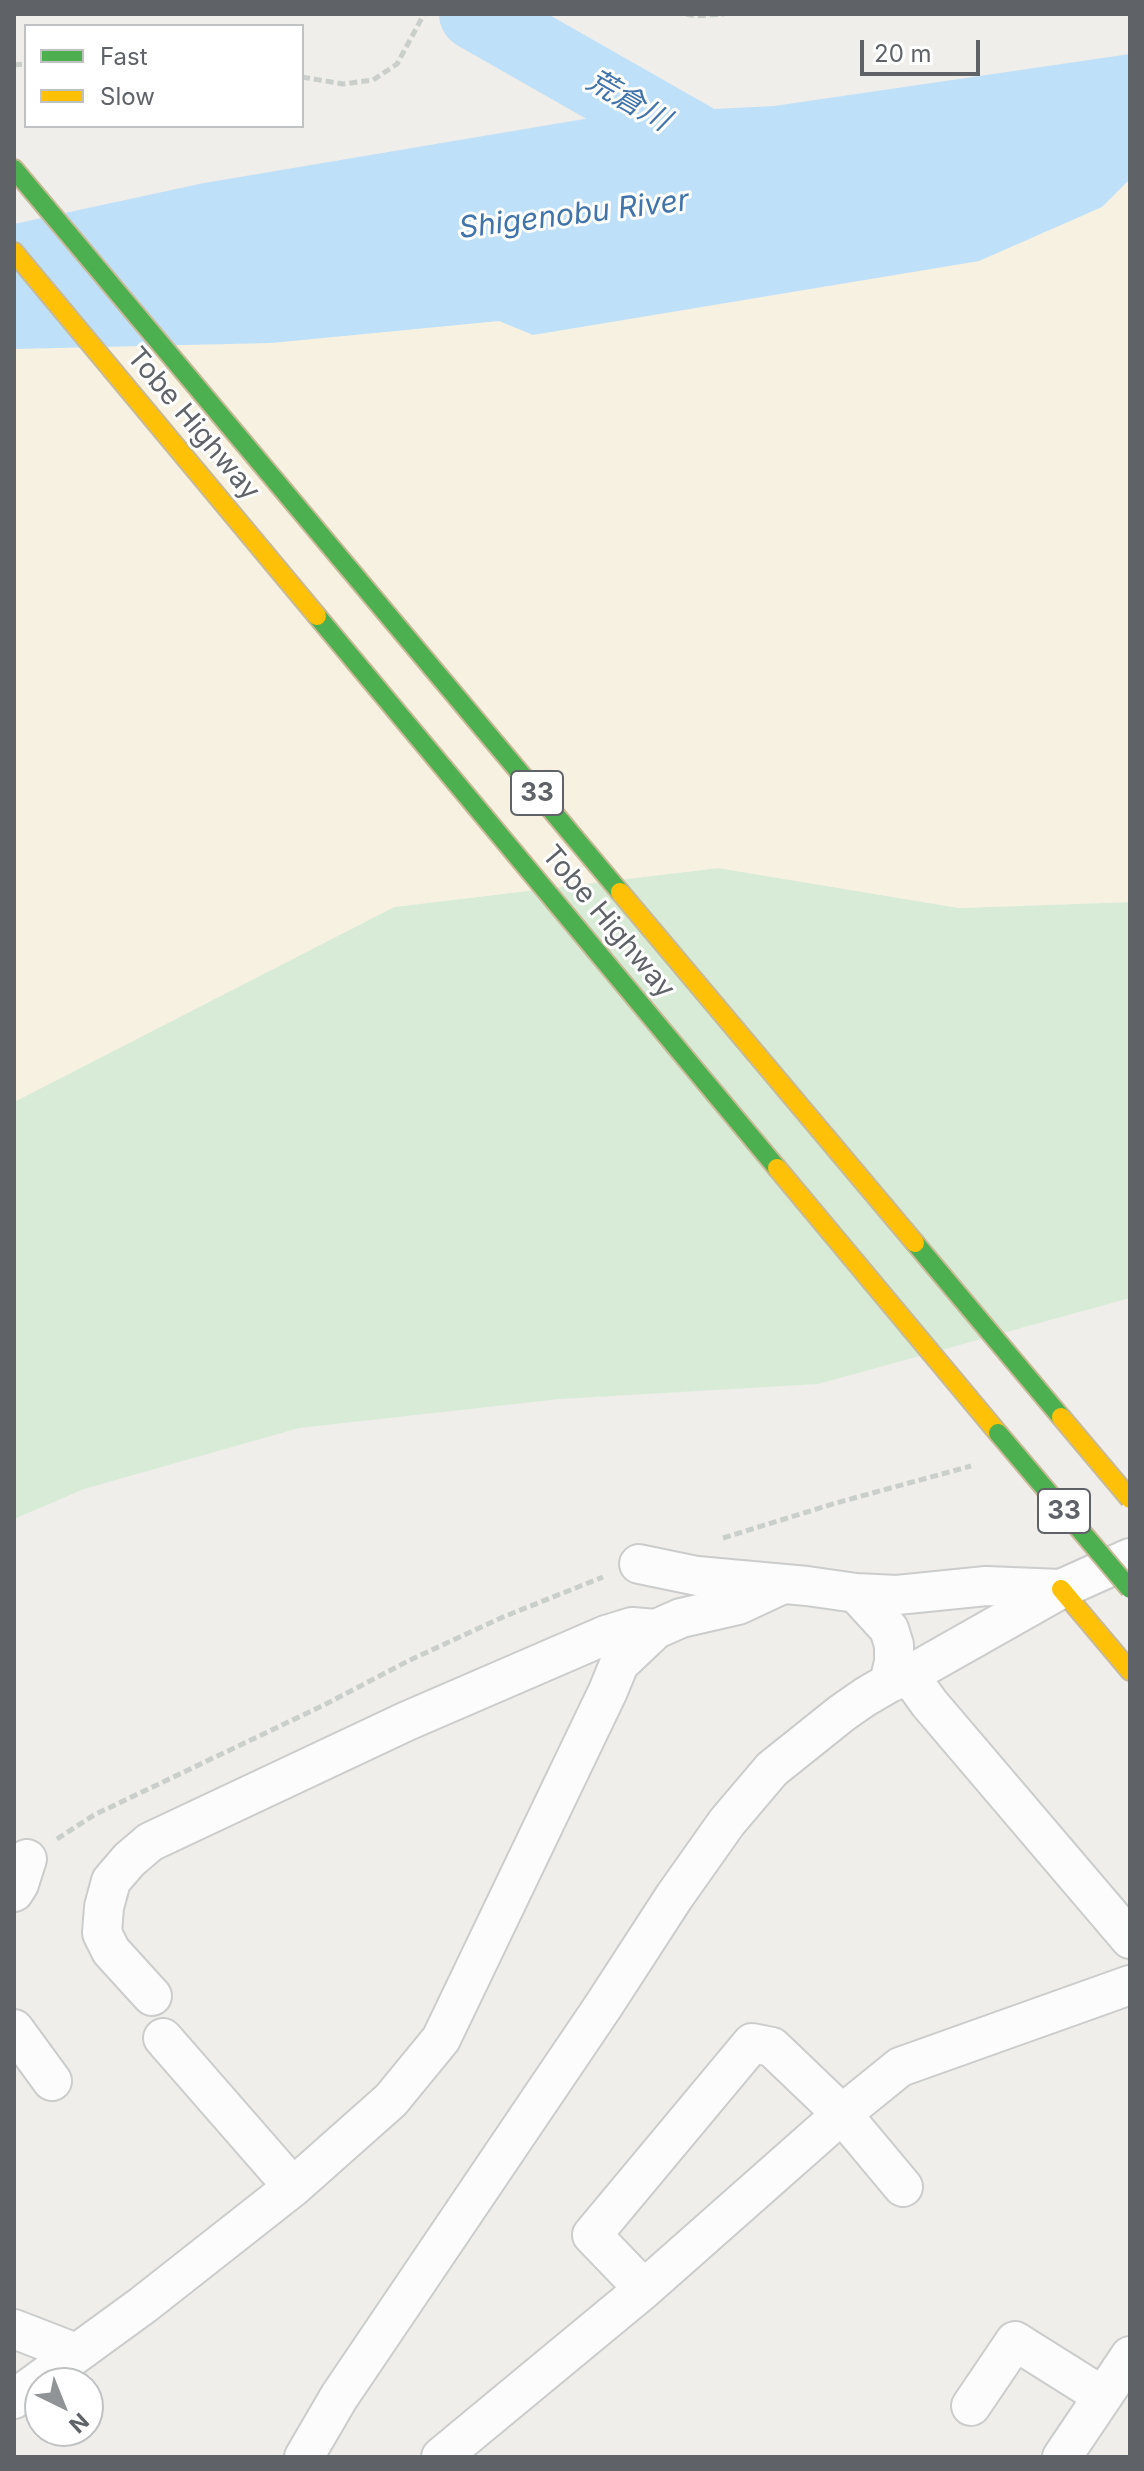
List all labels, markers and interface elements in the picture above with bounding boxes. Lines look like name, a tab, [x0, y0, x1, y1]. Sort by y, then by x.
legend	[24, 24, 304, 128]
scale bar	[864, 24, 984, 74]
text: 20 m	[874, 39, 932, 68]
text: Fast	[100, 42, 148, 71]
water label: 荒倉川	[580, 63, 676, 139]
text: Slow	[100, 82, 155, 111]
water label: Shigenobu River	[457, 183, 691, 247]
street label: Tobe Highway	[119, 341, 267, 507]
road number: 33	[511, 771, 563, 815]
street label: Tobe Highway	[534, 839, 682, 1005]
road number: 33	[1038, 1489, 1090, 1533]
north arrow	[24, 2367, 104, 2447]
text: N	[64, 2408, 94, 2438]

